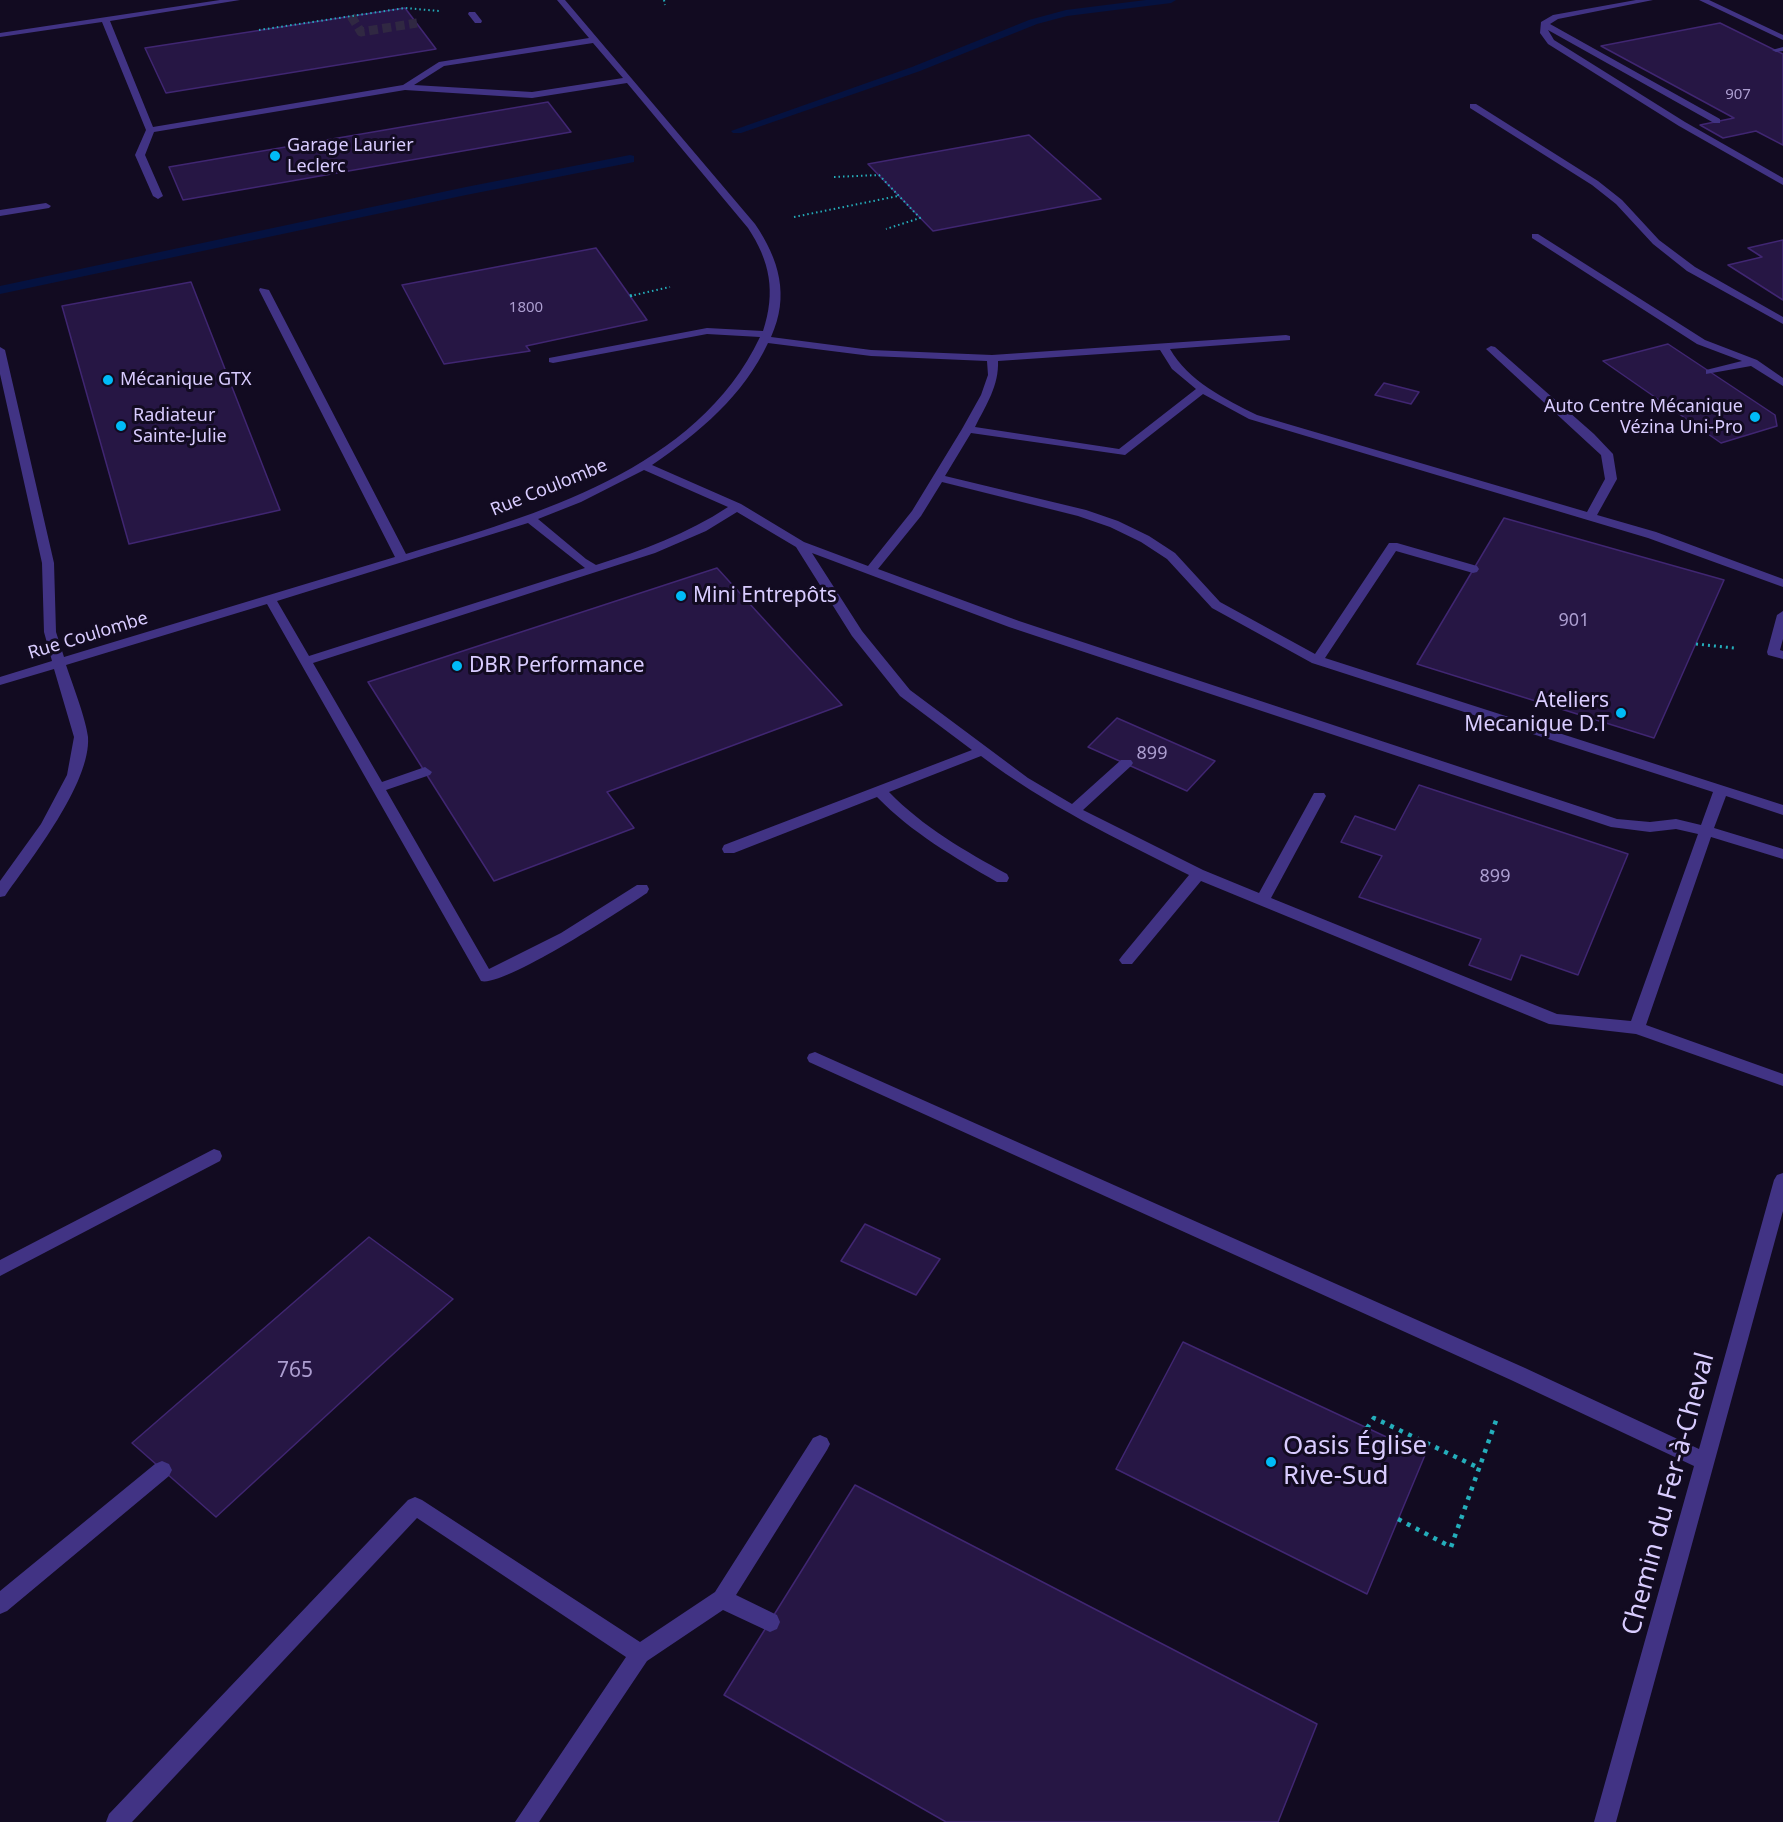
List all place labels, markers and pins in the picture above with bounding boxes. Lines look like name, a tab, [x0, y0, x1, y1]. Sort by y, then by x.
place label: Garage Laurier Leclerc	[287, 135, 414, 178]
marker: Garage Laurier Leclerc	[268, 149, 282, 163]
place label: Mécanique GTX	[120, 369, 252, 391]
marker: Mécanique GTX	[101, 373, 115, 387]
place label: Auto Centre Mécanique Vézina Uni-Pro	[1544, 396, 1743, 438]
place label: Radiateur Sainte-Julie	[133, 405, 227, 448]
marker: Auto Centre Mécanique Vézina Uni-Pro	[1748, 410, 1762, 424]
marker: Radiateur Sainte-Julie	[114, 419, 128, 433]
place label: Mini Entrepôts	[693, 583, 837, 609]
marker: Mini Entrepôts	[674, 589, 688, 603]
place label: DBR Performance	[469, 653, 645, 679]
marker: DBR Performance	[450, 659, 464, 673]
place label: Ateliers Mecanique D.T	[1464, 688, 1609, 738]
marker: Ateliers Mecanique D.T	[1614, 706, 1628, 720]
place label: Oasis Église Rive-Sud	[1283, 1431, 1427, 1492]
marker: Oasis Église Rive-Sud	[1264, 1455, 1278, 1469]

